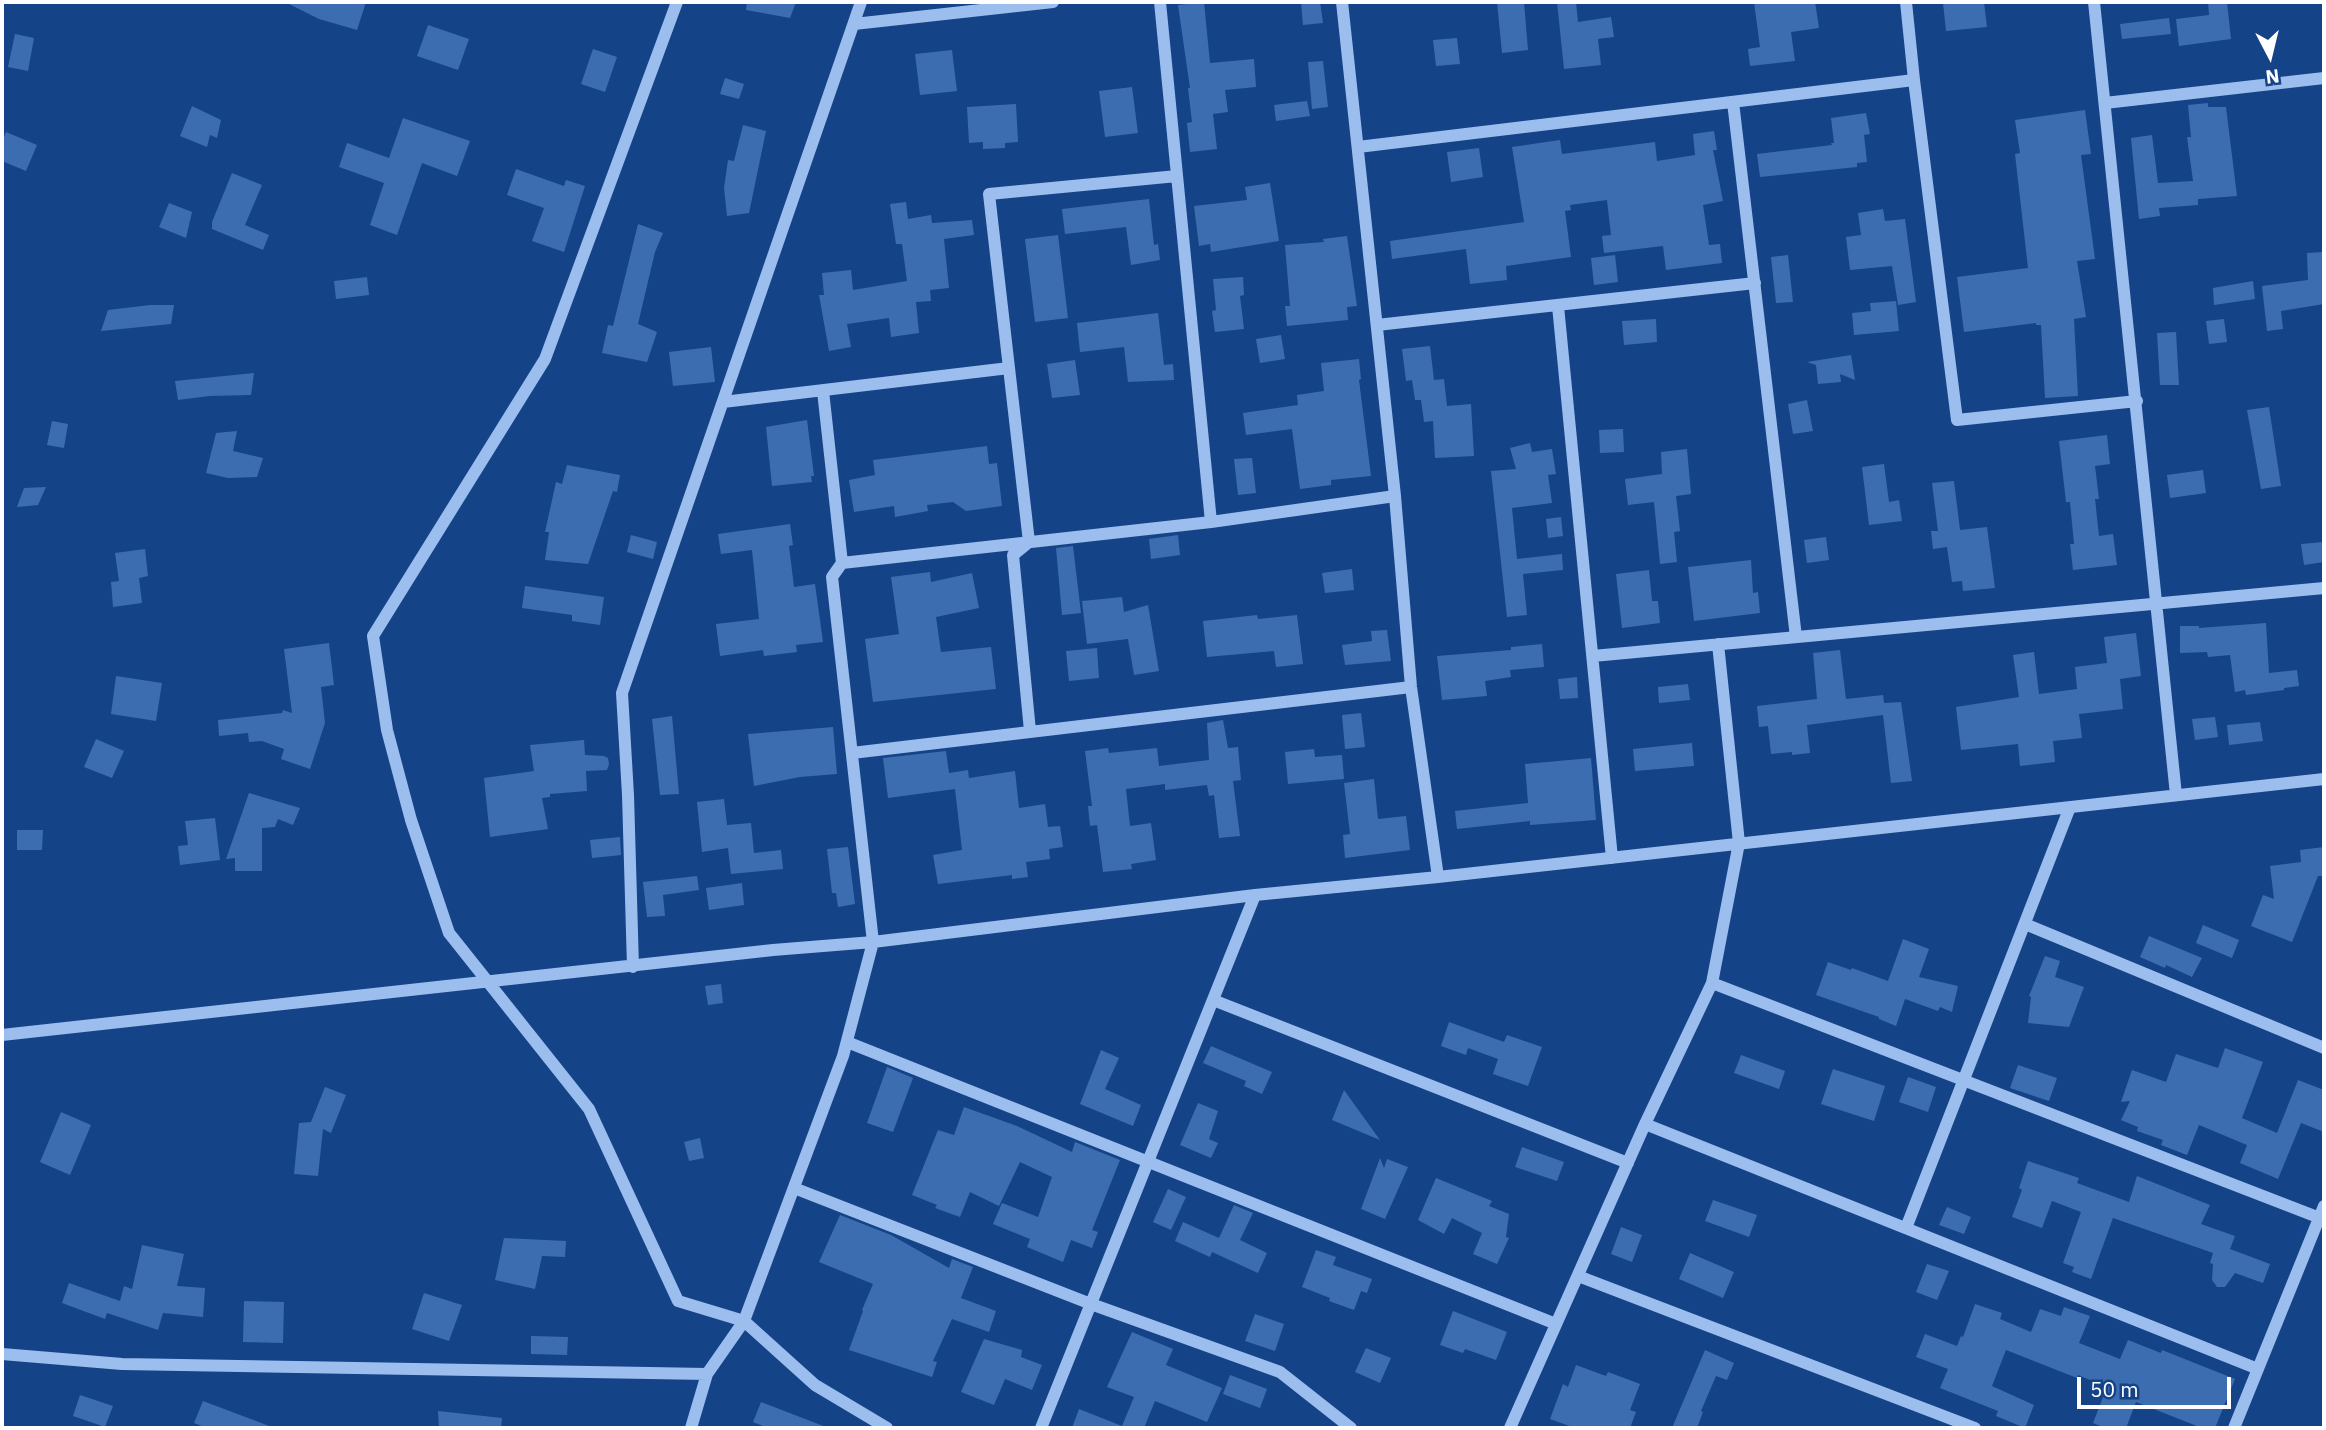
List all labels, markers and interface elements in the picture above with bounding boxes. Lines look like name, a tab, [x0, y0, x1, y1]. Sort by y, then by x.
north arrow	[2235, 21, 2305, 91]
text: N	[2264, 64, 2281, 90]
scale bar	[2081, 1364, 2235, 1408]
text: 50 m	[2090, 1375, 2139, 1403]

